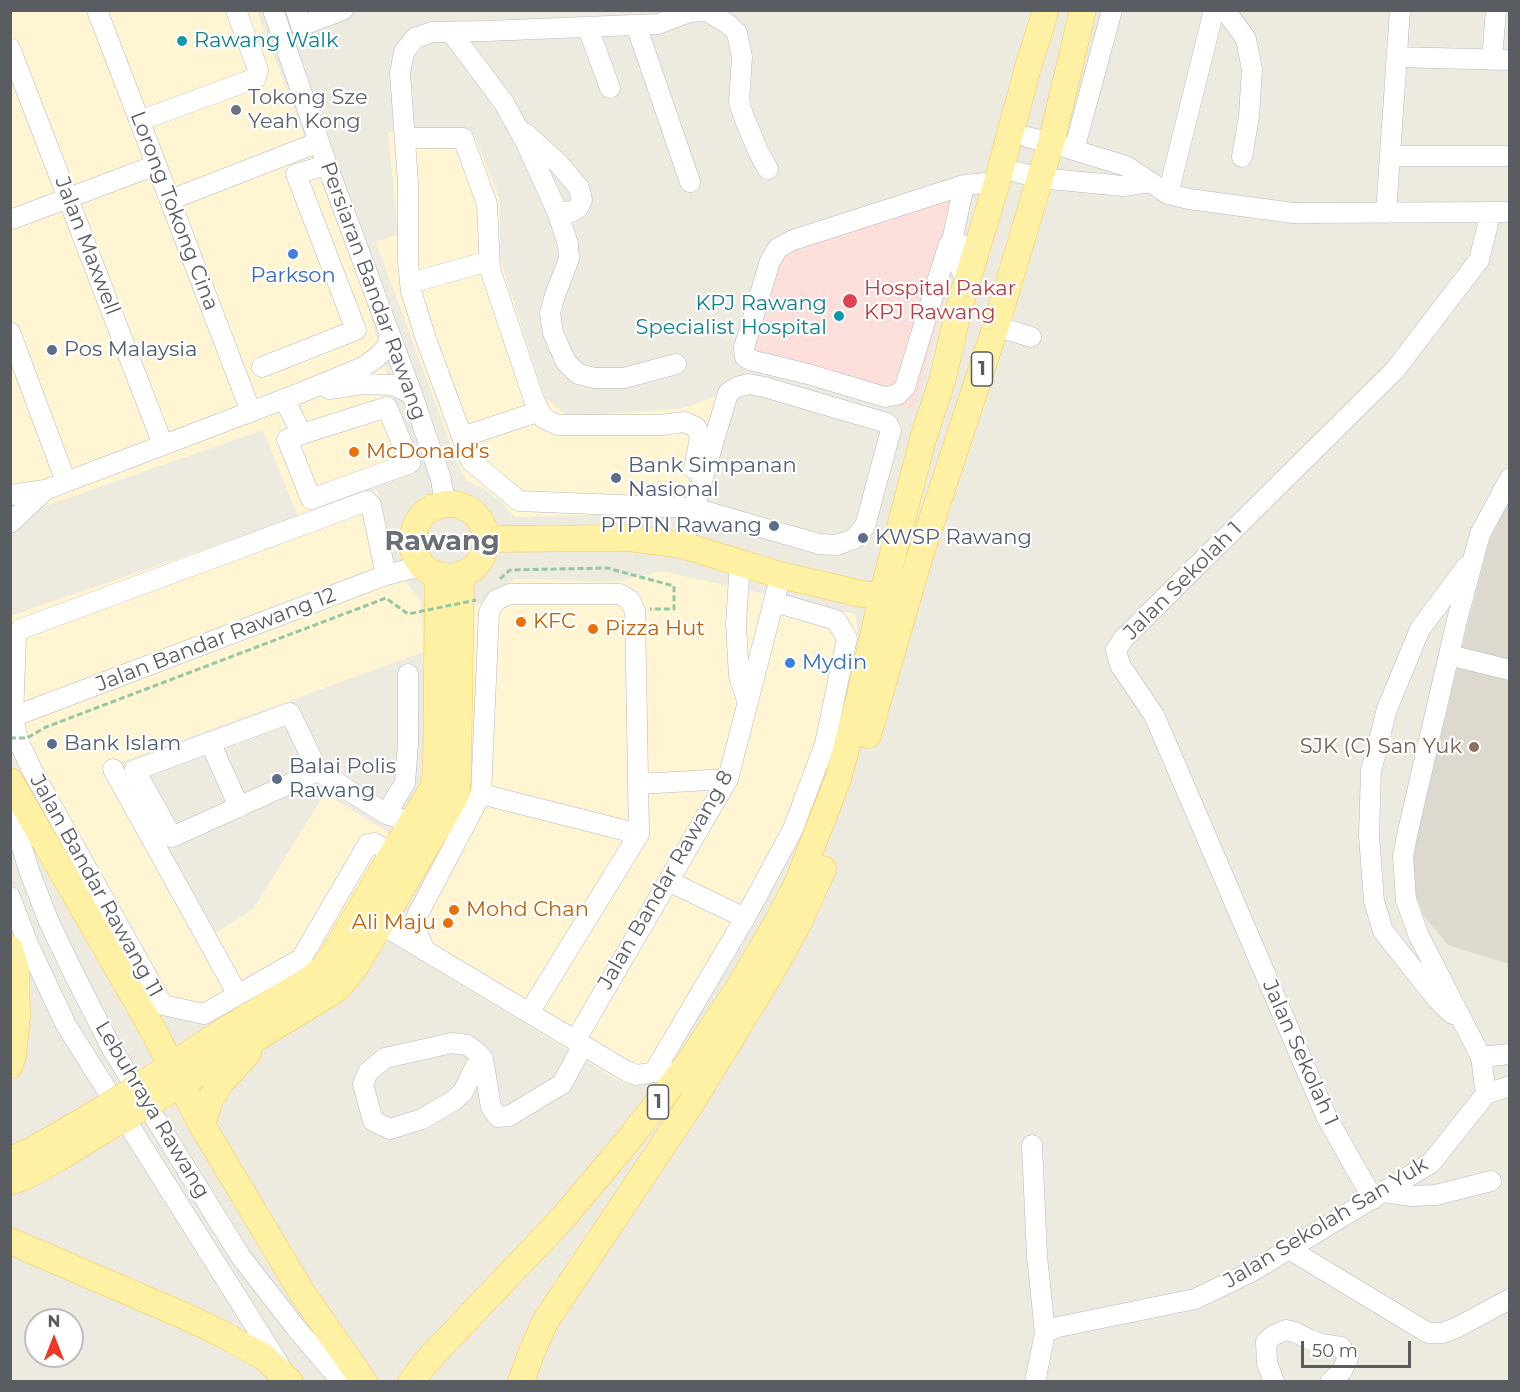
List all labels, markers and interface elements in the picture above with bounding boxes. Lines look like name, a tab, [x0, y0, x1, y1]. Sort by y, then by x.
place label: Rawang Walk	[194, 28, 339, 54]
marker: Rawang Walk	[175, 34, 189, 48]
place label: Tokong Sze Yeah Kong	[248, 85, 368, 135]
marker: Tokong Sze Yeah Kong	[229, 103, 243, 117]
street label: Lorong Tokong Cina	[124, 108, 224, 314]
street label: Persiaran Bandar Rawang	[314, 158, 432, 424]
street label: Jalan Maxwell	[49, 173, 125, 319]
marker: Parkson	[286, 247, 300, 261]
place label: Parkson	[250, 263, 336, 289]
place label: Hospital Pakar KPJ Rawang	[864, 276, 1016, 326]
place label: KPJ Rawang Specialist Hospital	[636, 291, 827, 341]
marker: Hospital Pakar KPJ Rawang	[841, 292, 859, 310]
marker: KPJ Rawang Specialist Hospital	[832, 309, 846, 323]
place label: Pos Malaysia	[64, 337, 197, 363]
marker: Pos Malaysia	[45, 343, 59, 357]
road number: 1	[972, 352, 992, 386]
place label: McDonald's	[366, 439, 489, 465]
marker: McDonald's	[347, 445, 361, 459]
place label: Bank Simpanan Nasional	[628, 453, 797, 503]
marker: Bank Simpanan Nasional	[609, 471, 623, 485]
place label: PTPTN Rawang	[600, 513, 762, 539]
street label: Jalan Sekolah 1	[1119, 517, 1247, 645]
marker: PTPTN Rawang	[767, 519, 781, 533]
place label: KWSP Rawang	[875, 525, 1032, 551]
district label: Rawang	[384, 526, 500, 558]
marker: KWSP Rawang	[856, 531, 870, 545]
street label: Jalan Bandar Rawang 12	[92, 583, 340, 697]
place label: KFC	[533, 609, 576, 635]
marker: KFC	[514, 615, 528, 629]
place label: Pizza Hut	[605, 616, 705, 642]
marker: Pizza Hut	[586, 622, 600, 636]
place label: Mydin	[802, 650, 867, 676]
marker: Mydin	[783, 656, 797, 670]
place label: Bank Islam	[64, 731, 181, 757]
place label: SJK (C) San Yuk	[1300, 734, 1462, 760]
marker: Bank Islam	[45, 737, 59, 751]
marker: SJK (C) San Yuk	[1467, 740, 1481, 754]
place label: Balai Polis Rawang	[289, 754, 396, 804]
street label: Jalan Bandar Rawang 8	[593, 766, 739, 994]
street label: Jalan Bandar Rawang 11	[24, 770, 168, 1002]
marker: Balai Polis Rawang	[270, 772, 284, 786]
place label: Mohd Chan	[466, 897, 589, 923]
marker: Mohd Chan	[447, 903, 461, 917]
place label: Ali Maju	[352, 910, 436, 936]
marker: Ali Maju	[441, 916, 455, 930]
street label: Jalan Sekolah 1	[1257, 976, 1343, 1130]
street label: Lebuhraya Rawang	[89, 1017, 215, 1203]
road number: 1	[648, 1085, 668, 1119]
street label: Jalan Sekolah San Yuk	[1219, 1152, 1433, 1294]
north arrow	[24, 1308, 84, 1368]
text: N	[48, 1312, 60, 1331]
scale bar	[1304, 1329, 1414, 1367]
text: 50 m	[1312, 1340, 1358, 1362]

